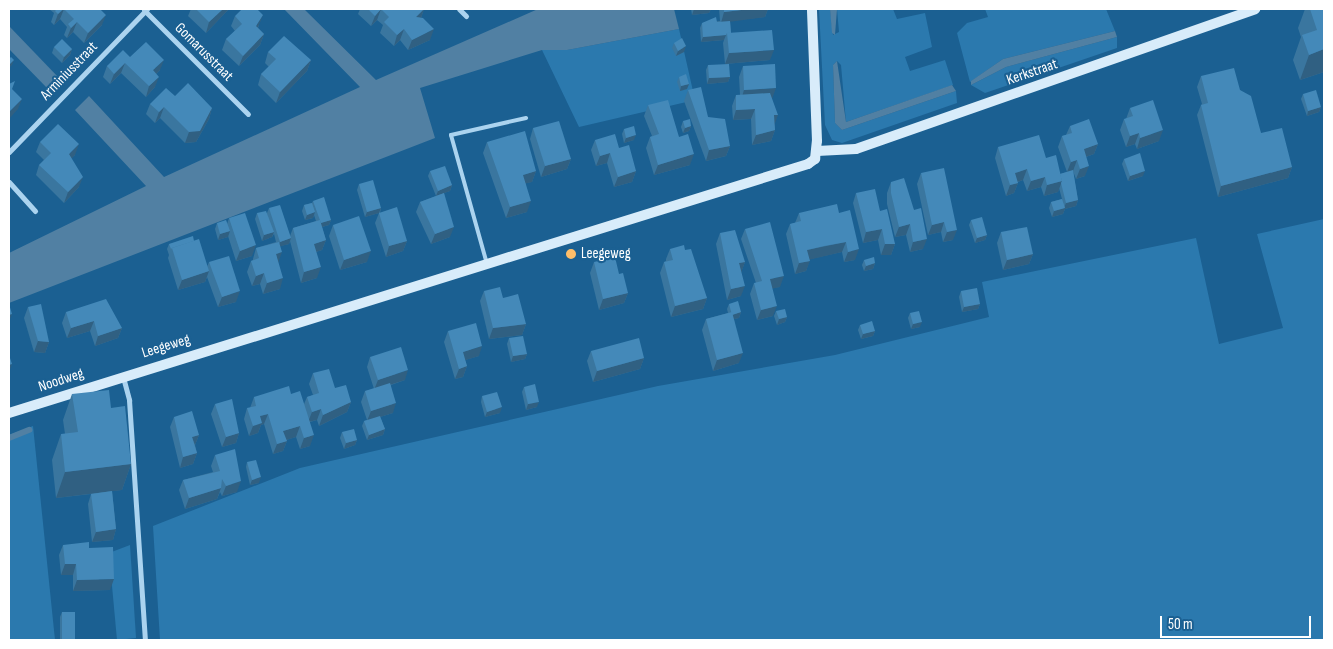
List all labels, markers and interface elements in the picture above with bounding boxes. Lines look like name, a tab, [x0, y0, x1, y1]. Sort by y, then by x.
street label: Gomarusstraat	[171, 19, 237, 85]
street label: Arminiusstraat	[37, 38, 101, 104]
street label: Kerkstraat	[1004, 55, 1060, 89]
place label: Leegeweg	[581, 245, 631, 263]
marker: Leegeweg	[565, 248, 577, 260]
street label: Leegeweg	[140, 330, 192, 362]
street label: Noodweg	[36, 364, 86, 396]
scale bar	[1163, 606, 1314, 638]
text: 50 m	[1168, 615, 1193, 634]

